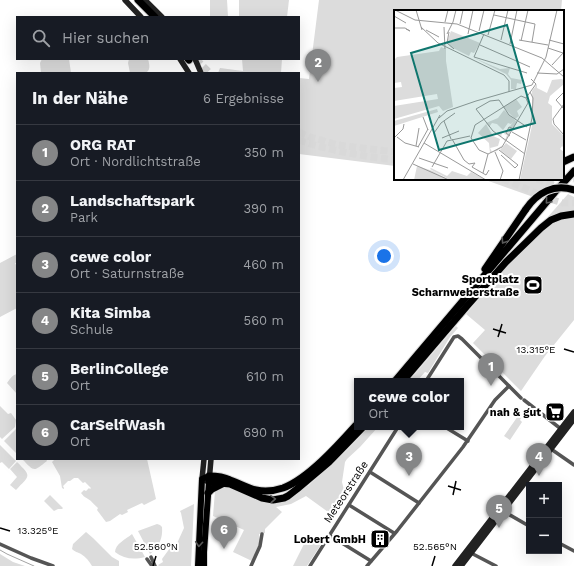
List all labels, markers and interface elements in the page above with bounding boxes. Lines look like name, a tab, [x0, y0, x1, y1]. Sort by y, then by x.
inset map	[394, 10, 564, 180]
search box	[16, 16, 300, 60]
icon: search	[30, 27, 52, 49]
text: Hier suchen	[62, 29, 149, 47]
pin: 2	[305, 49, 331, 82]
text: In der Nähe	[32, 88, 128, 108]
text: 6 Ergebnisse	[203, 91, 284, 106]
text: ORG RAT	[70, 136, 135, 154]
text: 1	[42, 145, 48, 160]
text: 350 m	[244, 145, 284, 160]
text: Ort · Nordlichtstraße	[70, 154, 201, 169]
text: Landschaftspark	[70, 192, 195, 210]
one-way arrow	[546, 196, 553, 203]
text: 2	[41, 201, 49, 216]
text: 390 m	[243, 201, 284, 216]
text: Park	[70, 210, 98, 225]
one-way arrow	[501, 237, 509, 244]
your location	[374, 246, 394, 266]
text: cewe color	[70, 248, 151, 266]
text: 3	[41, 257, 49, 272]
text: 460 m	[243, 257, 284, 272]
text: Ort · Saturnstraße	[70, 266, 184, 281]
place label: Sportplatz Scharnweberstraße	[412, 273, 519, 299]
sports icon: Sportplatz Scharnweberstraße	[522, 274, 544, 296]
text: Kita Simba	[70, 304, 150, 322]
text: 4	[41, 313, 49, 328]
text: 560 m	[244, 313, 284, 328]
text: Schule	[70, 322, 113, 337]
text: 13.315°E	[517, 344, 555, 355]
pin: 1	[478, 353, 504, 386]
text: BerlinCollege	[70, 360, 169, 378]
text: 5	[41, 369, 49, 384]
text: 610 m	[246, 369, 284, 384]
text: Ort	[70, 378, 90, 393]
popup	[354, 378, 464, 430]
text: cewe color	[368, 388, 450, 406]
supermarket icon: nah & gut	[544, 401, 566, 423]
text: Ort	[368, 406, 388, 421]
place label: nah & gut	[490, 406, 541, 419]
text: CarSelfWash	[70, 416, 165, 434]
text: 6	[41, 425, 49, 440]
text: 690 m	[243, 425, 284, 440]
text: Ort	[70, 434, 90, 449]
pin: 3	[396, 443, 422, 476]
pin: 4	[526, 443, 552, 476]
street label: Meteorstraße	[321, 459, 371, 525]
map controls	[526, 482, 562, 554]
button: +	[526, 482, 562, 518]
one-way arrow	[270, 495, 276, 503]
pin: 5	[486, 495, 512, 528]
pin: 6	[211, 516, 237, 549]
button: −	[526, 518, 562, 554]
text: 13.325°E	[18, 525, 58, 536]
building icon: Lobert GmbH	[369, 528, 391, 550]
place label: Lobert GmbH	[294, 533, 366, 546]
text: 52.560°N	[134, 541, 178, 552]
one-way arrow	[194, 541, 203, 547]
text: 52.565°N	[413, 541, 457, 552]

